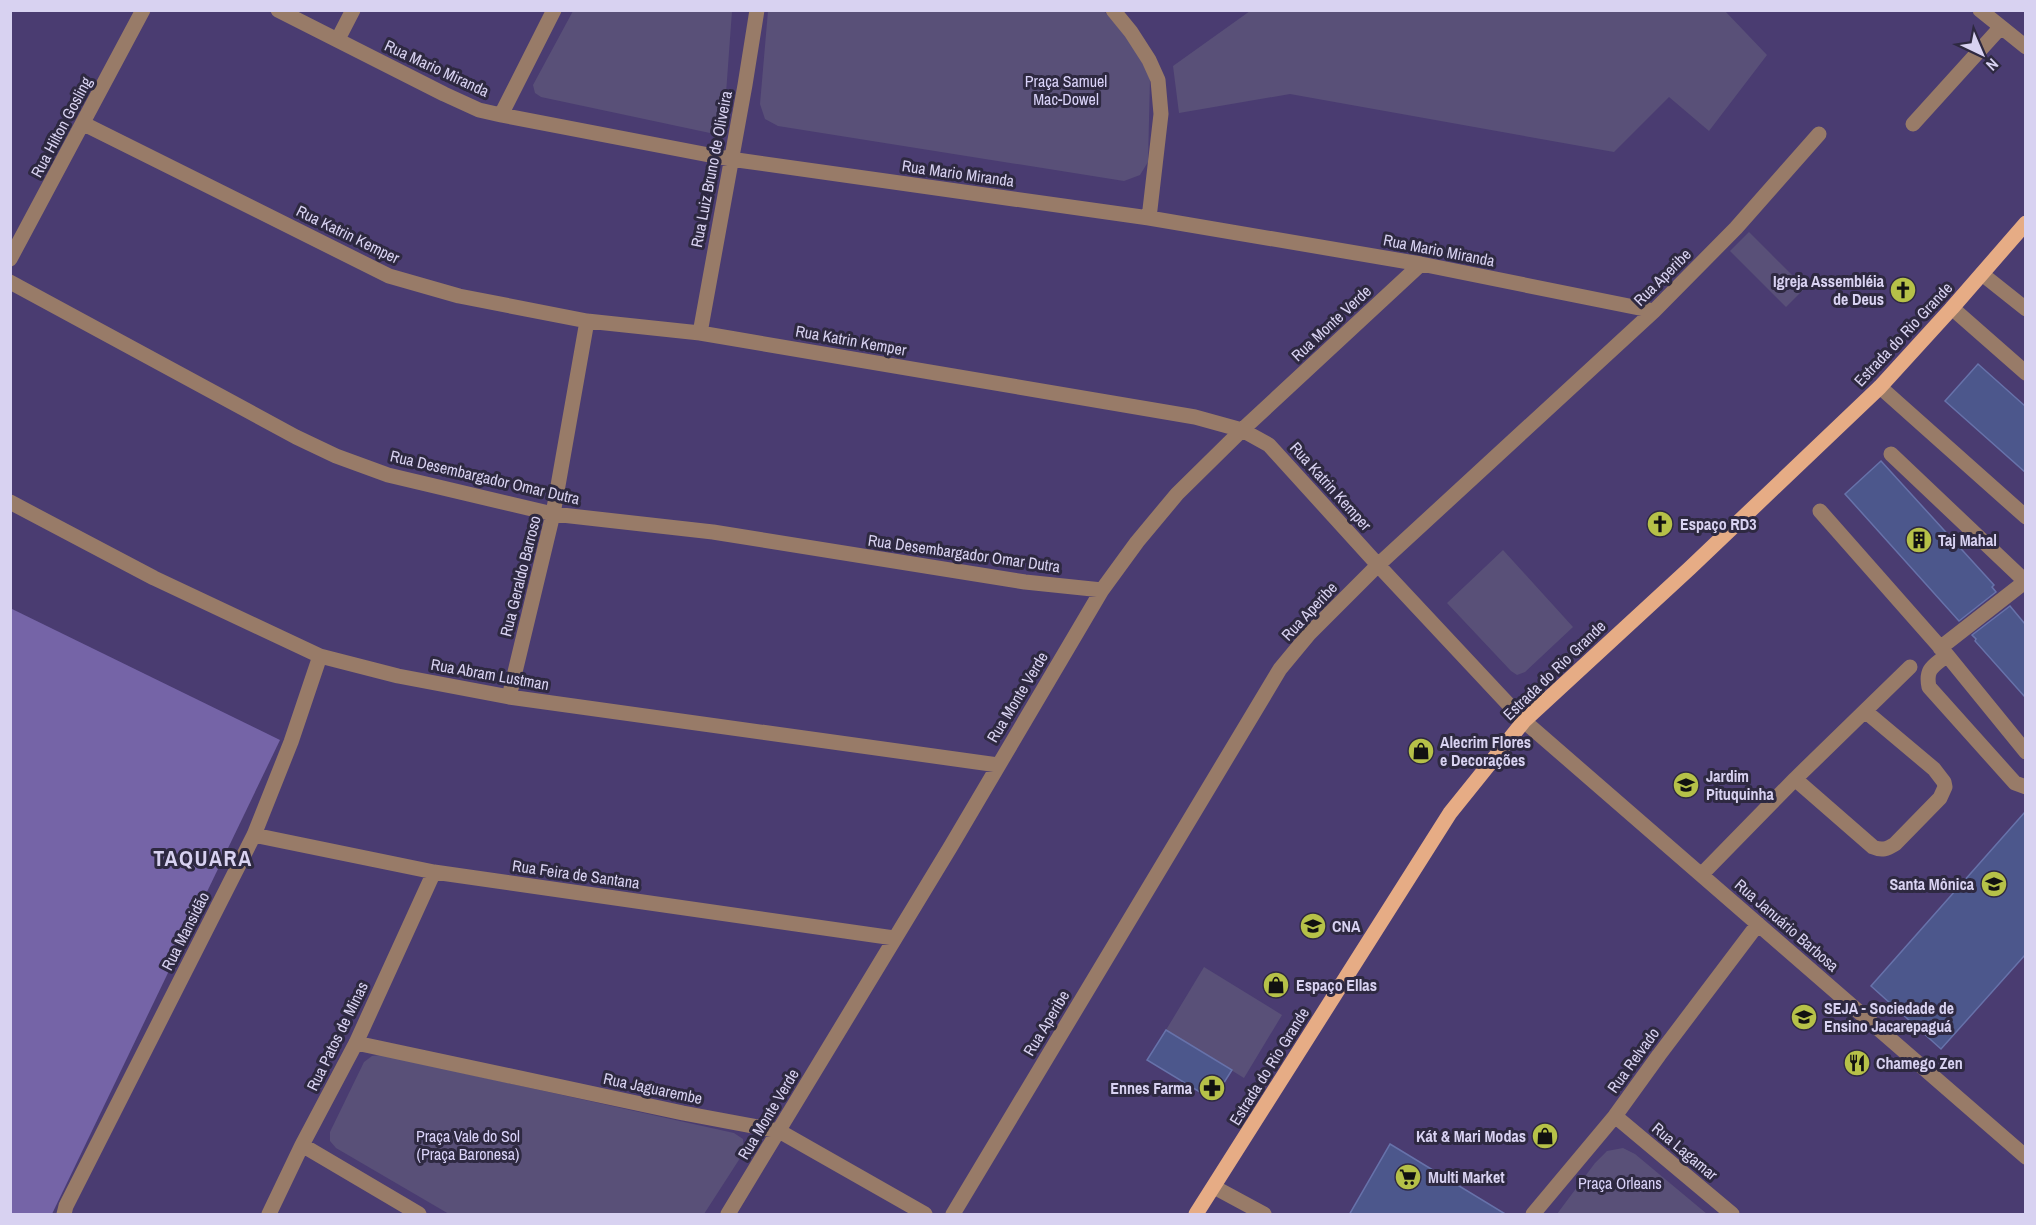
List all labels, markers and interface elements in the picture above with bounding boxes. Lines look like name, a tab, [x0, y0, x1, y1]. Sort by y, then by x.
north arrow	[1952, 24, 2012, 84]
street label: Rua Mario Miranda	[381, 34, 494, 102]
text: N	[1981, 54, 2003, 76]
park label: Praça Samuel Mac-Dowel	[1025, 70, 1107, 110]
street label: Rua Hilton Gosling	[25, 72, 97, 181]
street label: Rua Luiz Bruno de Oliveira	[685, 88, 737, 249]
street label: Rua Mario Miranda	[901, 154, 1016, 192]
street label: Rua Katrin Kemper	[293, 199, 404, 269]
street label: Rua Mario Miranda	[1381, 228, 1497, 272]
street label: Rua Aperibe	[1628, 243, 1696, 311]
place label: Igreja Assembléia de Deus	[1773, 270, 1885, 310]
church icon: Igreja Assembléia de Deus	[1888, 275, 1918, 305]
street label: Estrada do Rio Grande	[1849, 277, 1957, 391]
street label: Rua Monte Verde	[1286, 280, 1376, 366]
street label: Rua Katrin Kemper	[794, 319, 909, 361]
street label: Rua Katrin Kemper	[1285, 437, 1377, 536]
street label: Rua Desembargador Omar Dutra	[388, 444, 583, 510]
church icon: Espaço RD3	[1645, 509, 1675, 539]
street label: Rua Geraldo Barroso	[494, 513, 546, 639]
place label: Espaço RD3	[1680, 513, 1757, 535]
building icon: Taj Mahal	[1904, 525, 1934, 555]
street label: Rua Desembargador Omar Dutra	[866, 529, 1062, 577]
place label: Taj Mahal	[1938, 529, 1997, 551]
street label: Rua Aperibe	[1276, 577, 1342, 645]
street label: Estrada do Rio Grande	[1498, 615, 1610, 725]
street label: Rua Monte Verde	[981, 648, 1053, 746]
street label: Rua Abram Lustman	[429, 653, 551, 695]
place label: Alecrim Flores e Decorações	[1440, 731, 1531, 771]
shop icon: Alecrim Flores e Decorações	[1406, 736, 1436, 766]
place label: Jardim Pituquinha	[1706, 765, 1774, 805]
school or university icon: Jardim Pituquinha	[1671, 770, 1701, 800]
district label: TAQUARA	[153, 843, 253, 873]
street label: Rua Feira de Santana	[511, 854, 642, 894]
school or university icon: Santa Mônica	[1979, 869, 2009, 899]
place label: Santa Mônica	[1889, 873, 1975, 895]
street label: Rua Januário Barbosa	[1730, 874, 1844, 977]
street label: Rua Mansidão	[156, 888, 214, 974]
school or university icon: CNA	[1298, 911, 1328, 941]
place label: CNA	[1332, 915, 1361, 937]
shop icon: Espaço Ellas	[1261, 970, 1291, 1000]
place label: Espaço Ellas	[1296, 974, 1377, 996]
street label: Rua Patos de Minas	[301, 978, 373, 1094]
street label: Rua Aperibe	[1018, 986, 1074, 1060]
place label: SEJA - Sociedade de Ensino Jacarepaguá	[1824, 997, 1954, 1037]
school or university icon: SEJA - Sociedade de Ensino Jacarepaguá	[1789, 1002, 1819, 1032]
street label: Estrada do Rio Grande	[1224, 1003, 1314, 1129]
street label: Rua Relvado	[1602, 1023, 1664, 1097]
restaurant icon: Chamego Zen	[1842, 1048, 1872, 1078]
place label: Chamego Zen	[1876, 1052, 1963, 1074]
street label: Rua Monte Verde	[732, 1065, 804, 1163]
street label: Rua Jaguarembe	[601, 1067, 705, 1109]
pharmacy icon: Ennes Farma	[1197, 1073, 1227, 1103]
place label: Ennes Farma	[1110, 1077, 1193, 1099]
street label: Rua Lagamar	[1647, 1117, 1723, 1185]
shop icon: Kát & Mari Modas	[1530, 1121, 1560, 1151]
park label: Praça Vale do Sol (Praça Baronesa)	[416, 1125, 520, 1165]
place label: Kát & Mari Modas	[1416, 1125, 1526, 1147]
supermarket icon: Multi Market	[1393, 1162, 1423, 1192]
place label: Multi Market	[1428, 1166, 1505, 1188]
park label: Praça Orleans	[1578, 1172, 1662, 1194]

